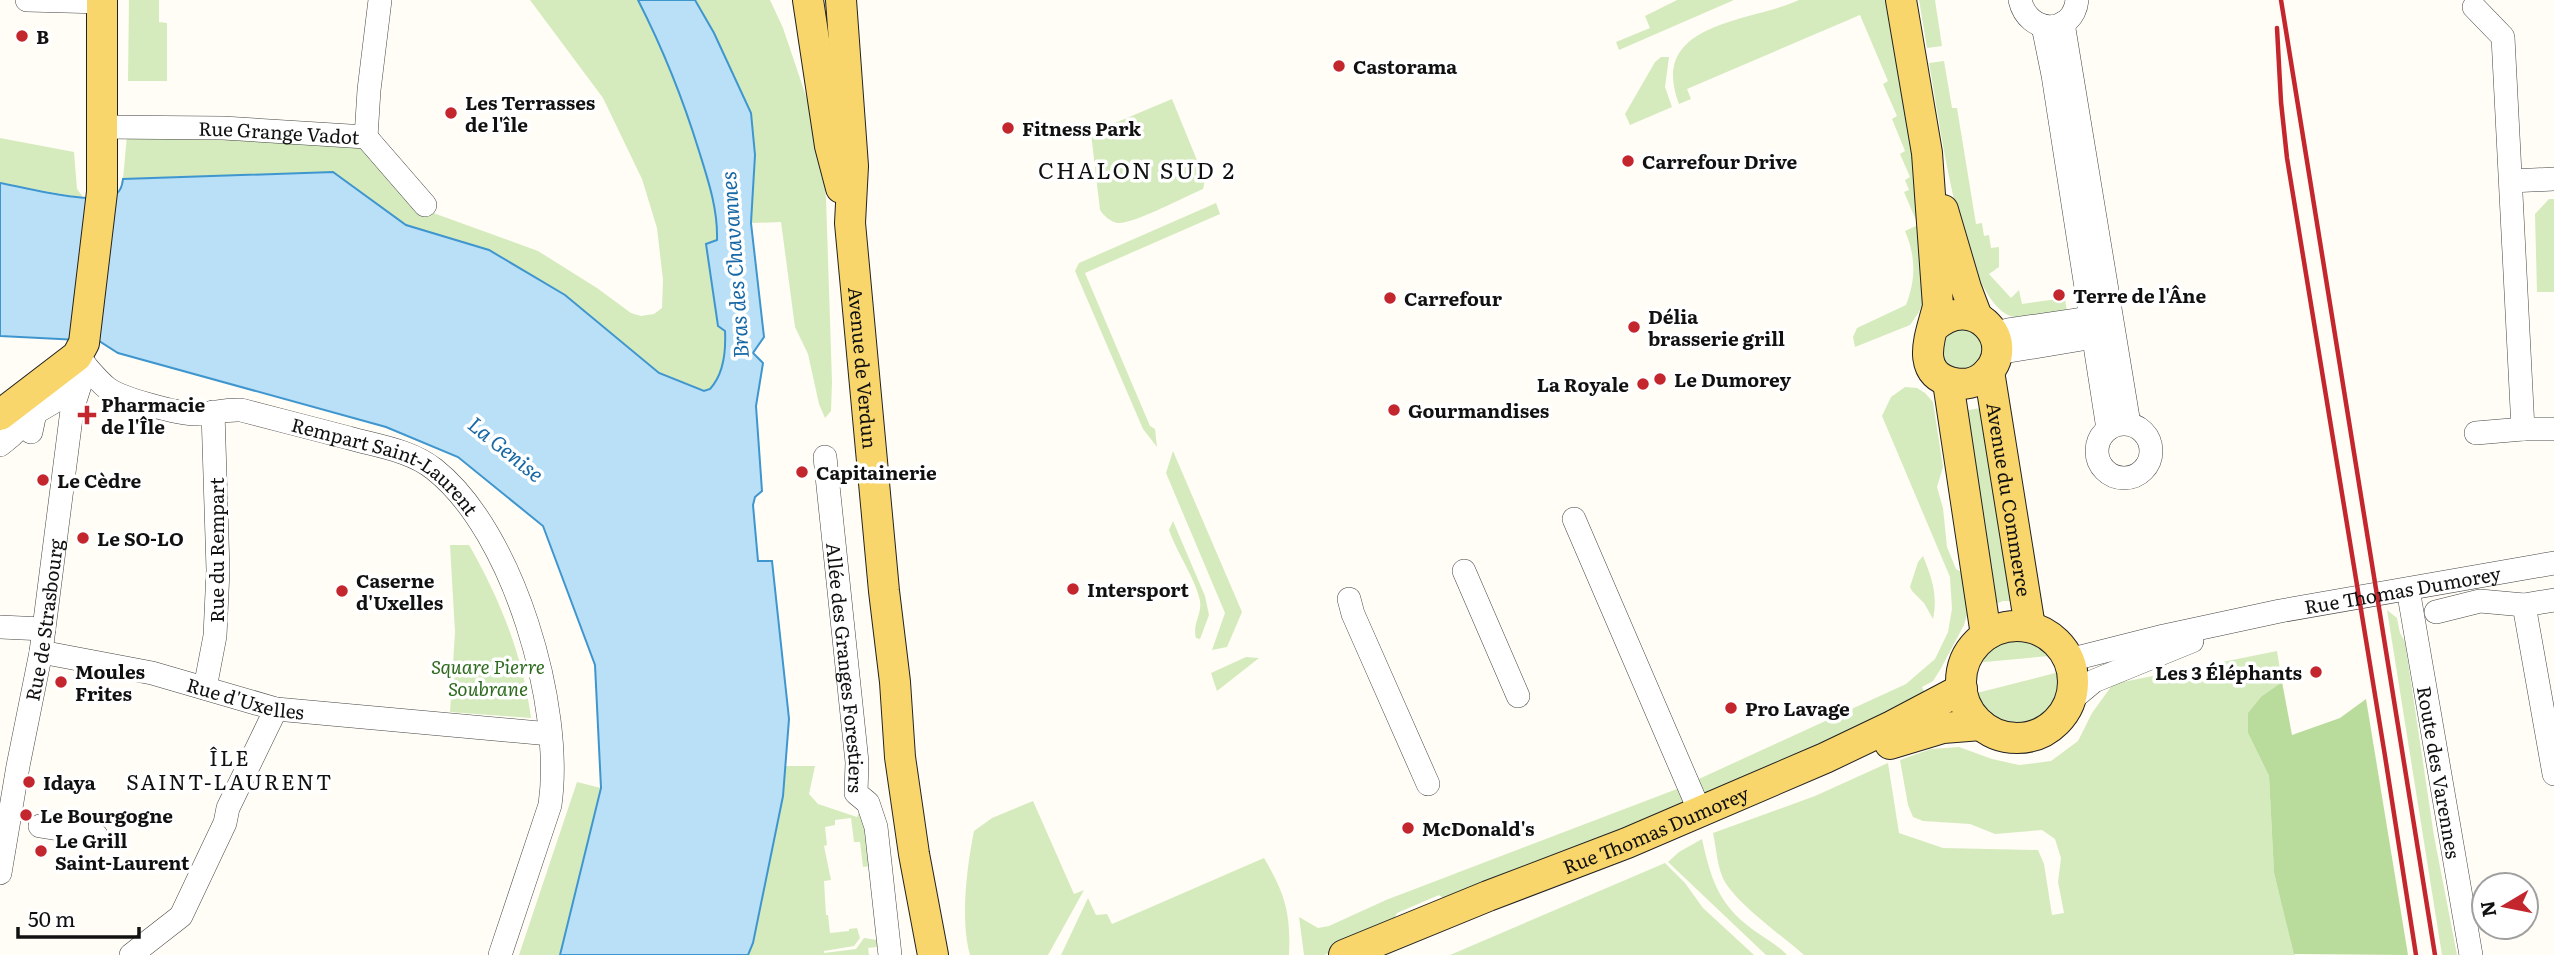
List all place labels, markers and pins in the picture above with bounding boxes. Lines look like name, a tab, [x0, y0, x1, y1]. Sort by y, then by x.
place label: B	[36, 22, 49, 50]
marker: B	[14, 28, 30, 44]
place label: Castorama	[1353, 52, 1457, 80]
marker: Castorama	[1331, 58, 1347, 74]
place label: Les Terrasses de l'île	[465, 88, 595, 138]
marker: Les Terrasses de l'île	[443, 105, 459, 121]
place label: Fitness Park	[1022, 114, 1141, 142]
marker: Fitness Park	[1000, 120, 1016, 136]
place label: Carrefour Drive	[1642, 147, 1798, 175]
marker: Carrefour Drive	[1620, 153, 1636, 169]
place label: Terre de l'Âne	[2073, 281, 2206, 309]
place label: Carrefour	[1404, 284, 1503, 312]
marker: Terre de l'Âne	[2051, 287, 2067, 303]
marker: Carrefour	[1382, 290, 1398, 306]
place label: Délia brasserie grill	[1648, 302, 1785, 352]
marker: Délia brasserie grill	[1626, 319, 1642, 335]
place label: Le Dumorey	[1674, 365, 1792, 393]
place label: La Royale	[1537, 370, 1629, 398]
marker: Le Dumorey	[1652, 371, 1668, 387]
marker: La Royale	[1635, 376, 1651, 392]
place label: Pharmacie de l'Île	[101, 390, 206, 440]
place label: Gourmandises	[1408, 396, 1549, 424]
marker: Gourmandises	[1386, 402, 1402, 418]
marker: Pharmacie de l'Île	[79, 407, 95, 423]
place label: Capitainerie	[816, 458, 937, 486]
marker: Capitainerie	[794, 464, 810, 480]
place label: Le Cèdre	[57, 466, 141, 494]
marker: Le Cèdre	[35, 472, 51, 488]
place label: Le SO-LO	[97, 524, 184, 552]
marker: Le SO-LO	[75, 530, 91, 546]
place label: Caserne d'Uxelles	[356, 566, 443, 616]
place label: Intersport	[1087, 575, 1190, 603]
marker: Intersport	[1065, 581, 1081, 597]
marker: Caserne d'Uxelles	[334, 583, 350, 599]
place label: Moules Frites	[75, 657, 145, 707]
place label: Les 3 Éléphants	[2155, 658, 2302, 686]
marker: Les 3 Éléphants	[2308, 664, 2324, 680]
marker: Moules Frites	[53, 674, 69, 690]
place label: Pro Lavage	[1745, 694, 1850, 722]
marker: Pro Lavage	[1723, 700, 1739, 716]
place label: Idaya	[43, 768, 96, 796]
marker: Idaya	[21, 774, 37, 790]
place label: Le Bourgogne	[40, 801, 173, 829]
marker: Le Bourgogne	[18, 807, 34, 823]
place label: McDonald's	[1422, 814, 1534, 842]
marker: McDonald's	[1400, 820, 1416, 836]
place label: Le Grill Saint-Laurent	[55, 826, 190, 876]
marker: Le Grill Saint-Laurent	[33, 843, 49, 859]

